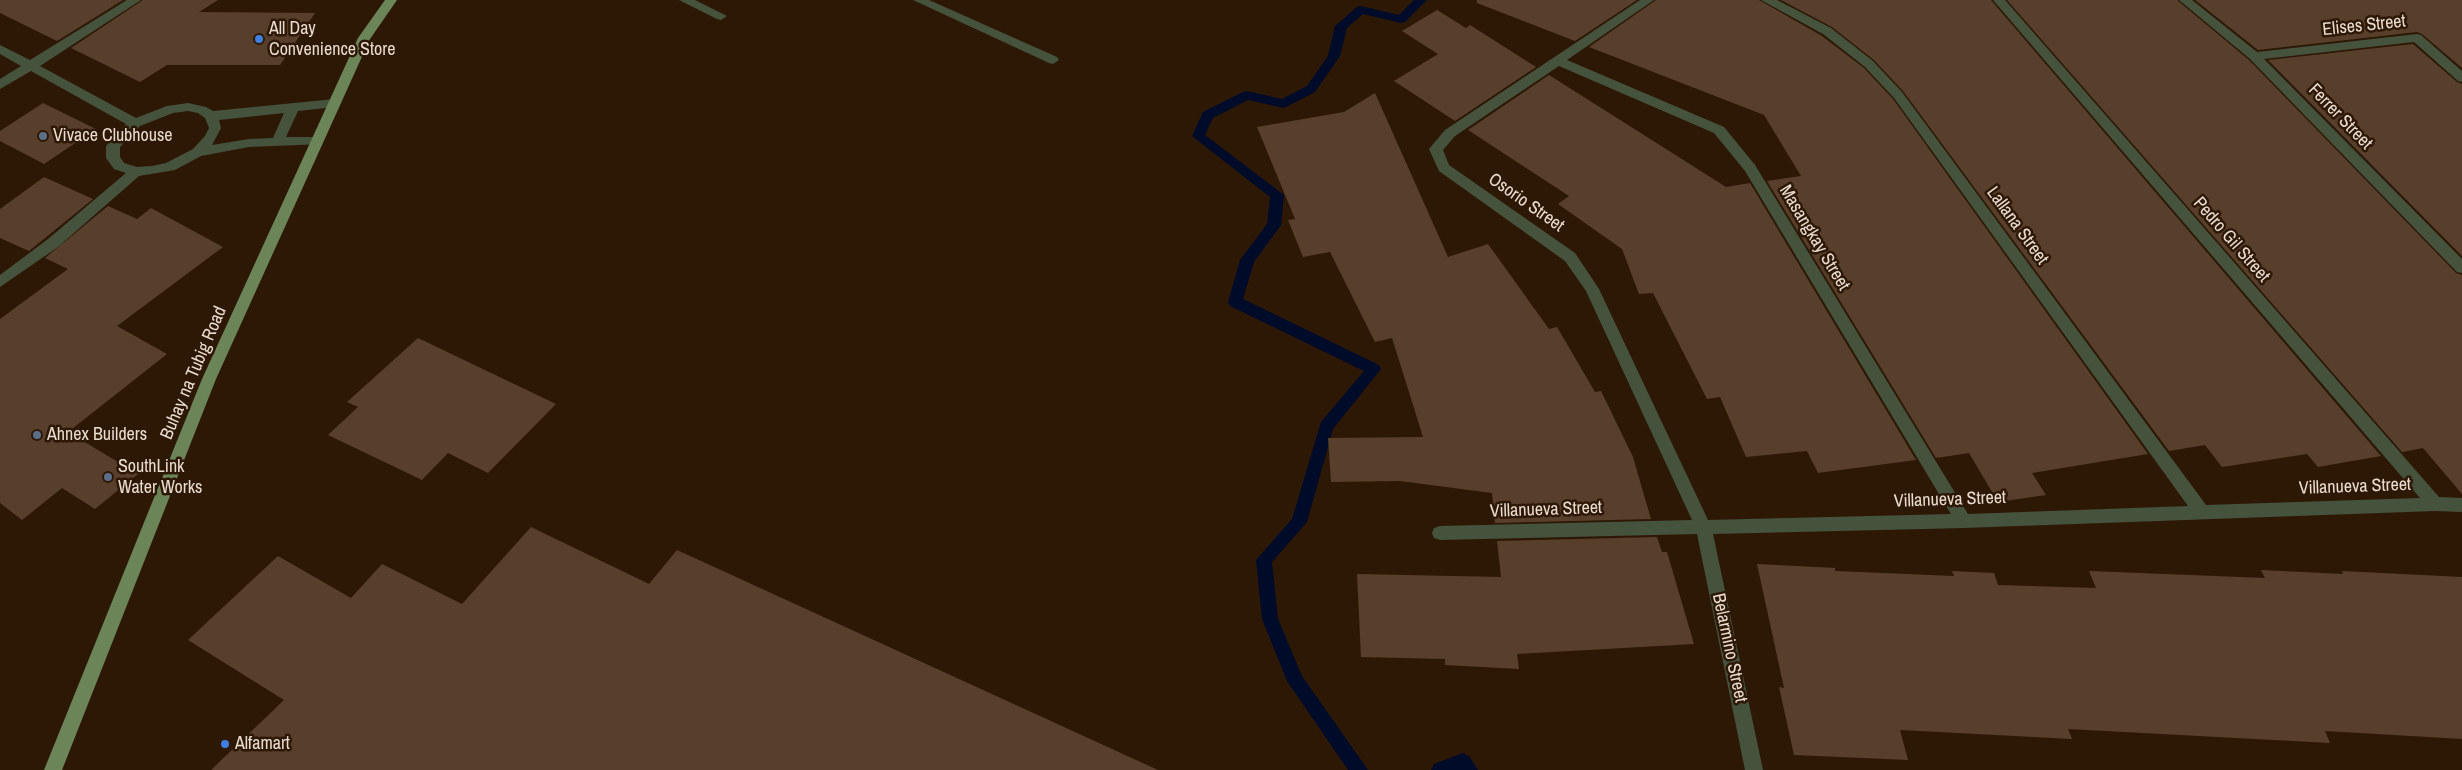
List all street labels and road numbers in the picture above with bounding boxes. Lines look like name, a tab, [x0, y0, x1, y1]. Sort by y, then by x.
street label: Elises Street	[2321, 11, 2407, 41]
street label: Ferrer Street	[2303, 80, 2377, 154]
street label: Osorio Street	[1484, 169, 1568, 237]
street label: Masangkay Street	[1774, 181, 1854, 295]
street label: Lallana Street	[1981, 183, 2053, 269]
street label: Pedro Gil Street	[2188, 193, 2274, 287]
street label: Buhay na Tubig Road	[156, 303, 232, 443]
street label: Villanueva Street	[2299, 474, 2411, 500]
street label: Villanueva Street	[1894, 487, 2006, 513]
street label: Villanueva Street	[1490, 497, 1602, 523]
street label: Belarmino Street	[1707, 592, 1751, 704]

